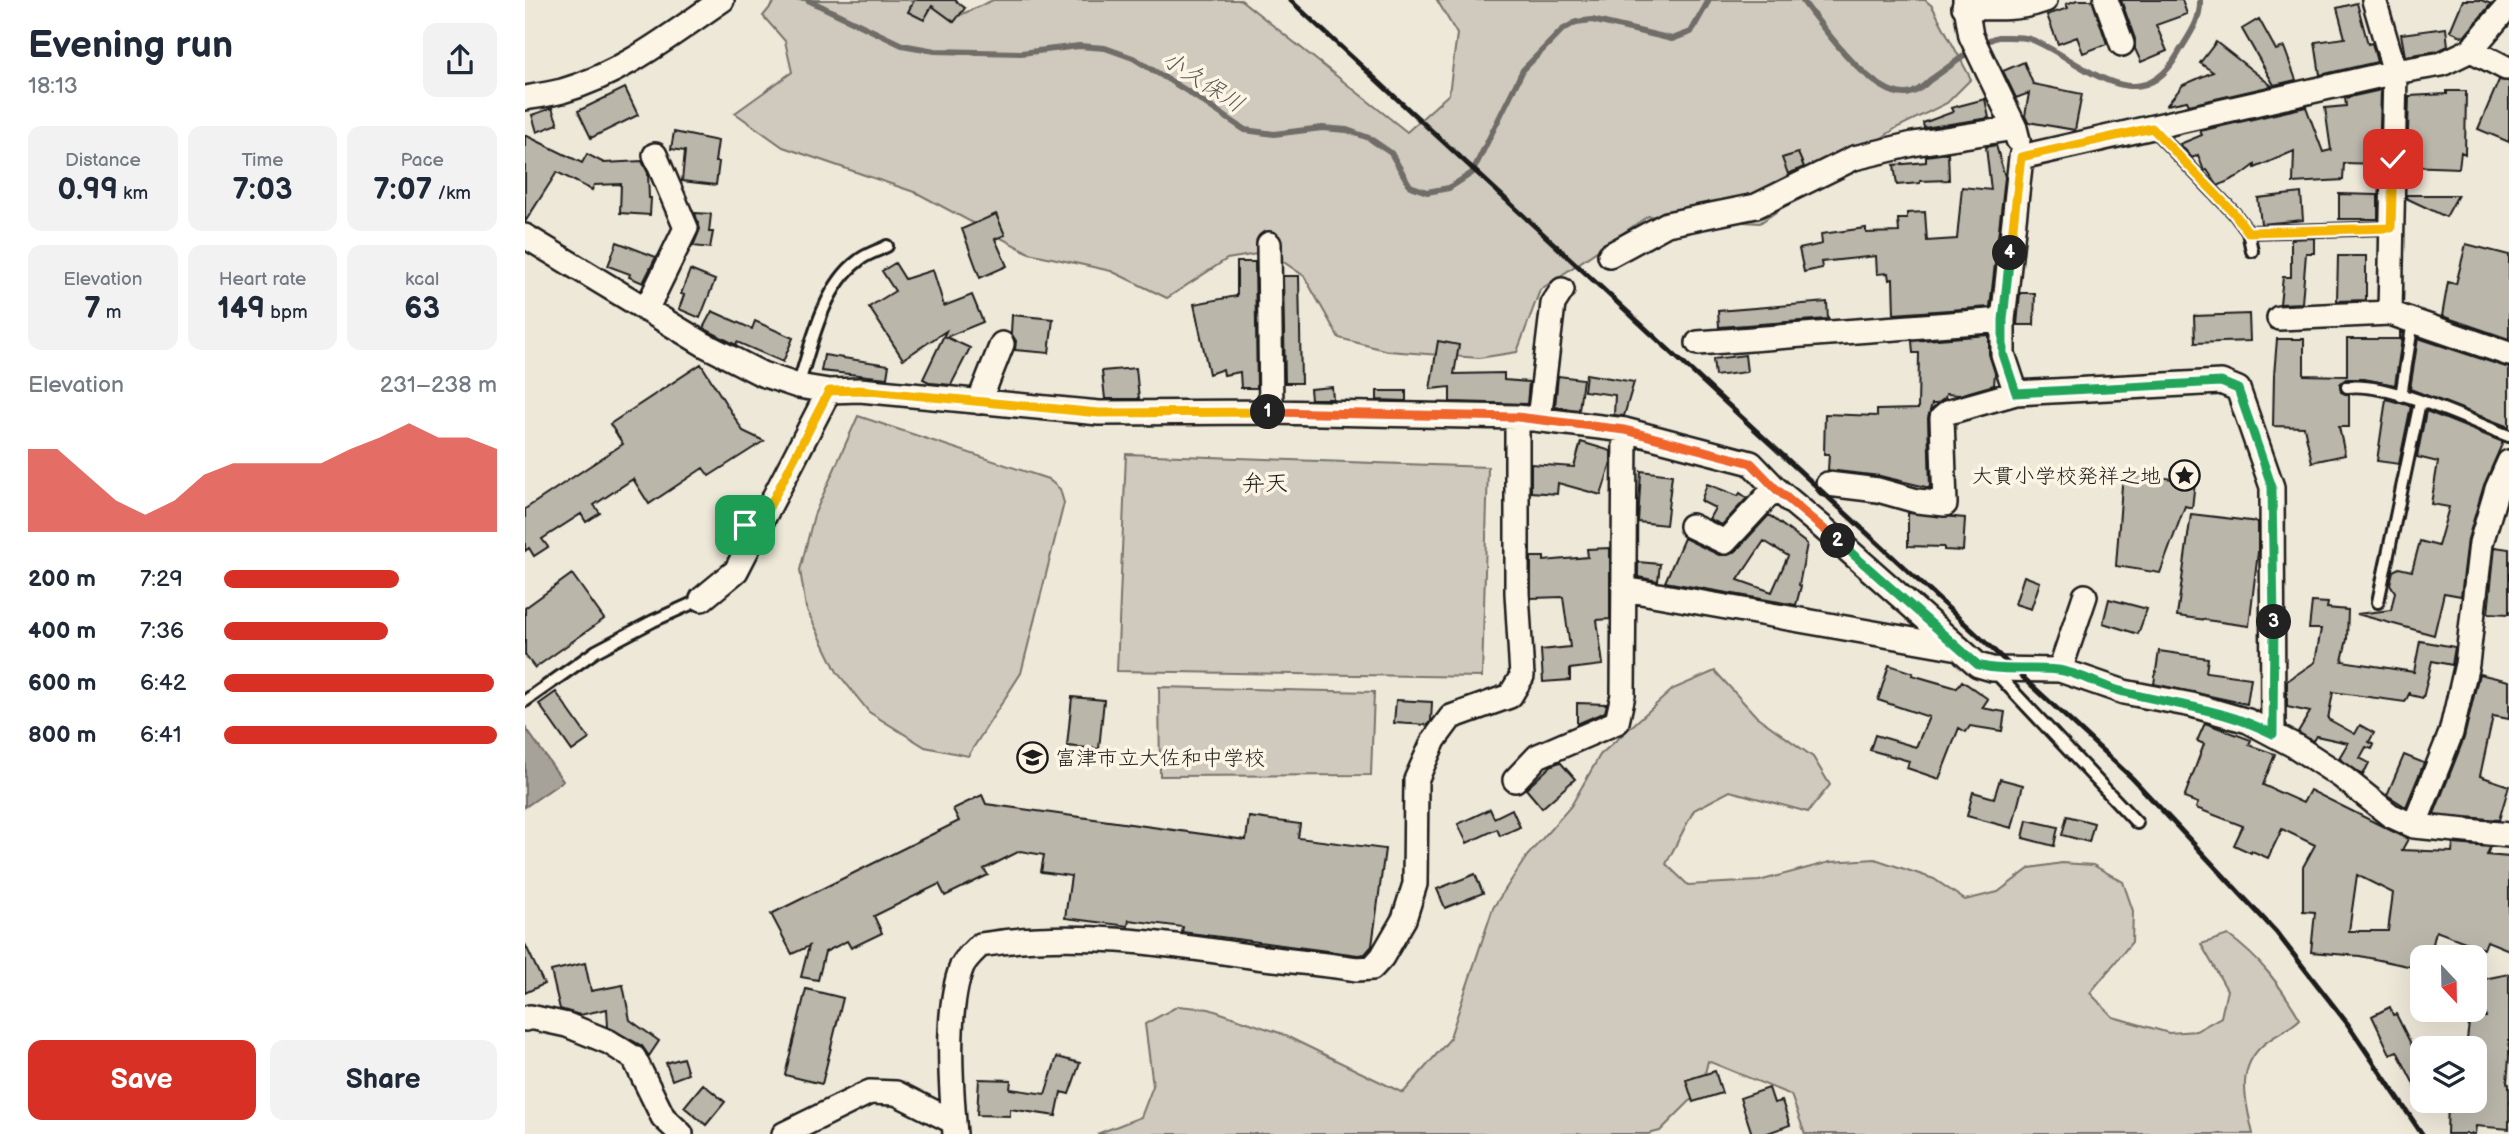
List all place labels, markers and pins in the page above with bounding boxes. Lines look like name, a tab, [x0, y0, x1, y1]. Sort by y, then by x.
pin	[2363, 129, 2423, 189]
pin: 4	[1993, 236, 2027, 270]
pin: 1	[1251, 394, 1285, 430]
place icon: 大貫小学校発祥之地	[2167, 459, 2201, 493]
place label: 大貫小学校発祥之地	[1972, 464, 2161, 489]
pin	[715, 495, 775, 555]
pin: 2	[1821, 524, 1855, 558]
pin: 3	[2257, 604, 2291, 640]
school or university icon: 富津市立大佐和中学校	[1015, 741, 1049, 775]
place label: 富津市立大佐和中学校	[1055, 746, 1265, 771]

